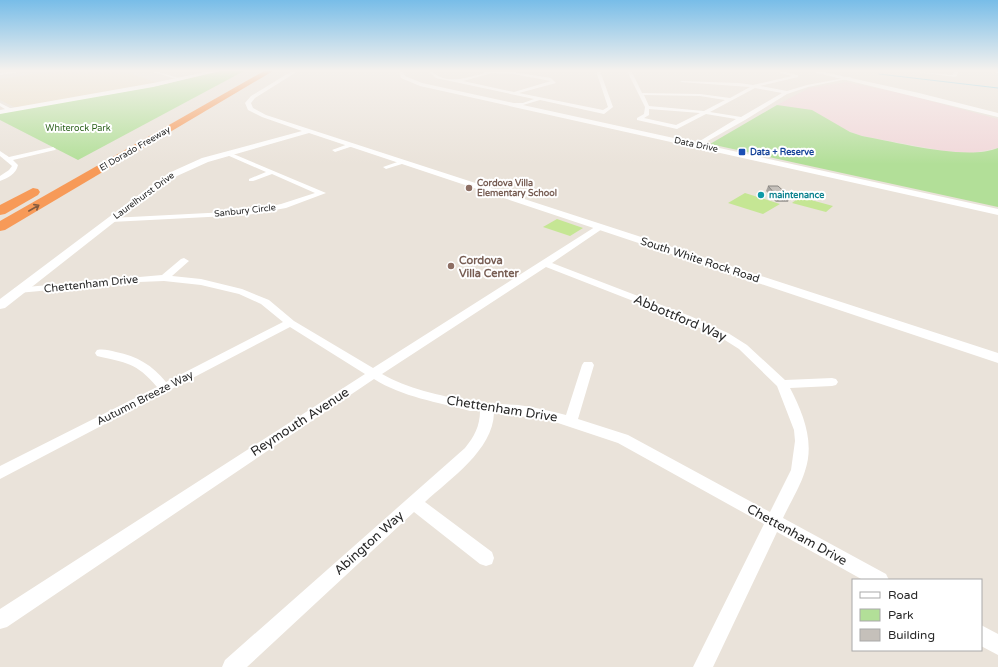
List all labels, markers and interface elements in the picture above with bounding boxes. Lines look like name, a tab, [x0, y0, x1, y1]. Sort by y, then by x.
park label: Whiterock Park	[45, 123, 111, 134]
street label: El Dorado Freeway	[98, 124, 173, 174]
street label: Data Drive	[673, 135, 719, 155]
marker: Data + Reserve	[737, 147, 747, 157]
place label: Data + Reserve	[750, 147, 814, 158]
street label: Laurelhurst Drive	[111, 170, 177, 222]
place label: Cordova Villa Elementary School	[477, 178, 557, 199]
marker: Cordova Villa Elementary School	[464, 183, 474, 193]
marker: maintenance	[756, 190, 766, 200]
place label: maintenance	[769, 190, 824, 201]
street label: Sanbury Circle	[214, 202, 276, 220]
one-way arrow	[28, 203, 40, 211]
street label: South White Rock Road	[639, 235, 761, 285]
place label: Cordova Villa Center	[459, 254, 519, 280]
marker: Cordova Villa Center	[446, 261, 456, 271]
street label: Chettenham Drive	[43, 273, 139, 295]
street label: Abbottford Way	[631, 291, 729, 345]
street label: Autumn Breeze Way	[95, 368, 196, 428]
street label: Reymouth Avenue	[248, 384, 352, 460]
street label: Chettenham Drive	[445, 392, 559, 426]
street label: Chettenham Drive	[744, 501, 850, 569]
street label: Abington Way	[331, 508, 407, 578]
legend	[852, 579, 982, 651]
text: Road	[888, 588, 918, 602]
text: Park	[888, 608, 914, 622]
text: Building	[888, 628, 935, 642]

